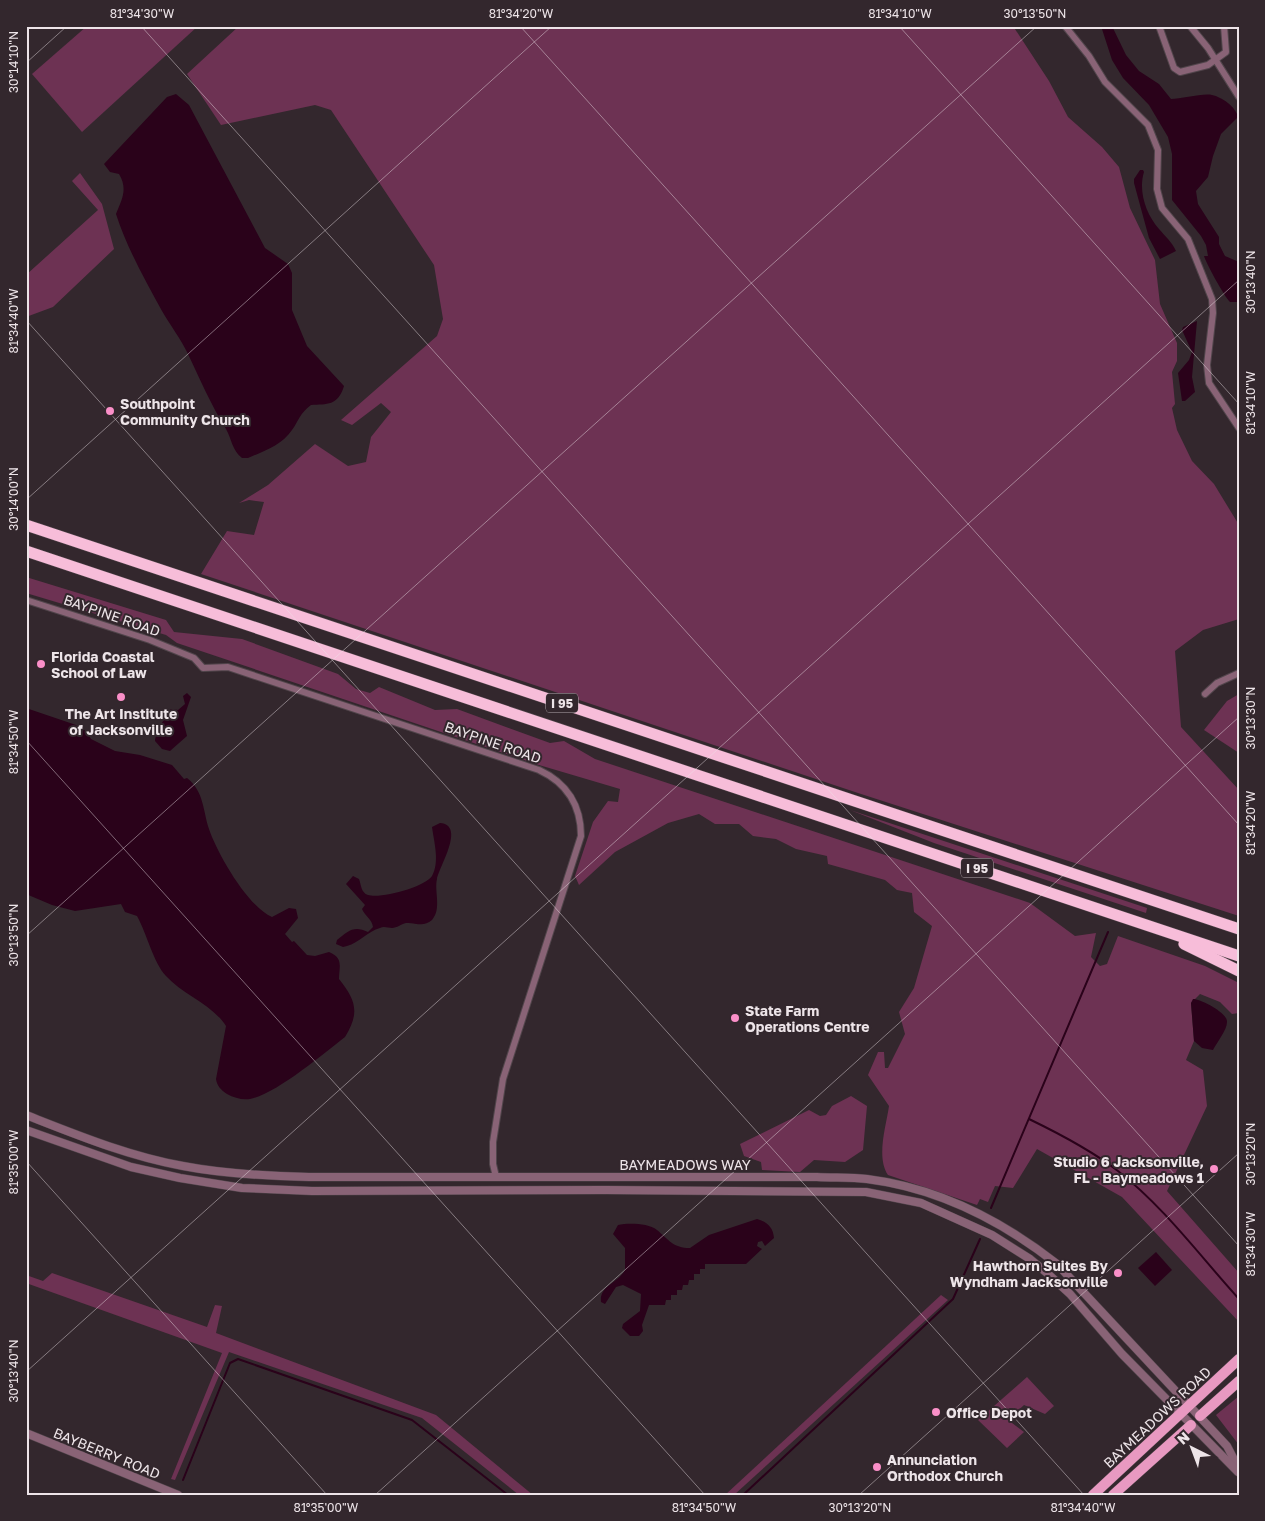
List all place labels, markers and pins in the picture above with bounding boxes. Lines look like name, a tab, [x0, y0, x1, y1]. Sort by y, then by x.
place label: Southpoint Community Church	[120, 395, 250, 428]
marker: Southpoint Community Church	[104, 405, 116, 417]
place label: Florida Coastal School of Law	[51, 648, 155, 681]
marker: Florida Coastal School of Law	[35, 658, 47, 670]
marker: The Art Institute of Jacksonville	[115, 691, 127, 703]
place label: The Art Institute of Jacksonville	[65, 705, 177, 738]
place label: State Farm Operations Centre	[745, 1002, 869, 1035]
marker: State Farm Operations Centre	[729, 1012, 741, 1024]
place label: Studio 6 Jacksonville, FL - Baymeadows 1	[1053, 1153, 1204, 1186]
marker: Studio 6 Jacksonville, FL - Baymeadows 1	[1208, 1163, 1220, 1175]
place label: Hawthorn Suites By Wyndham Jacksonville	[950, 1257, 1109, 1290]
marker: Hawthorn Suites By Wyndham Jacksonville	[1112, 1267, 1124, 1279]
place label: Office Depot	[946, 1404, 1032, 1421]
marker: Office Depot	[930, 1406, 942, 1418]
place label: Annunciation Orthodox Church	[887, 1451, 1003, 1484]
marker: Annunciation Orthodox Church	[871, 1461, 883, 1473]

